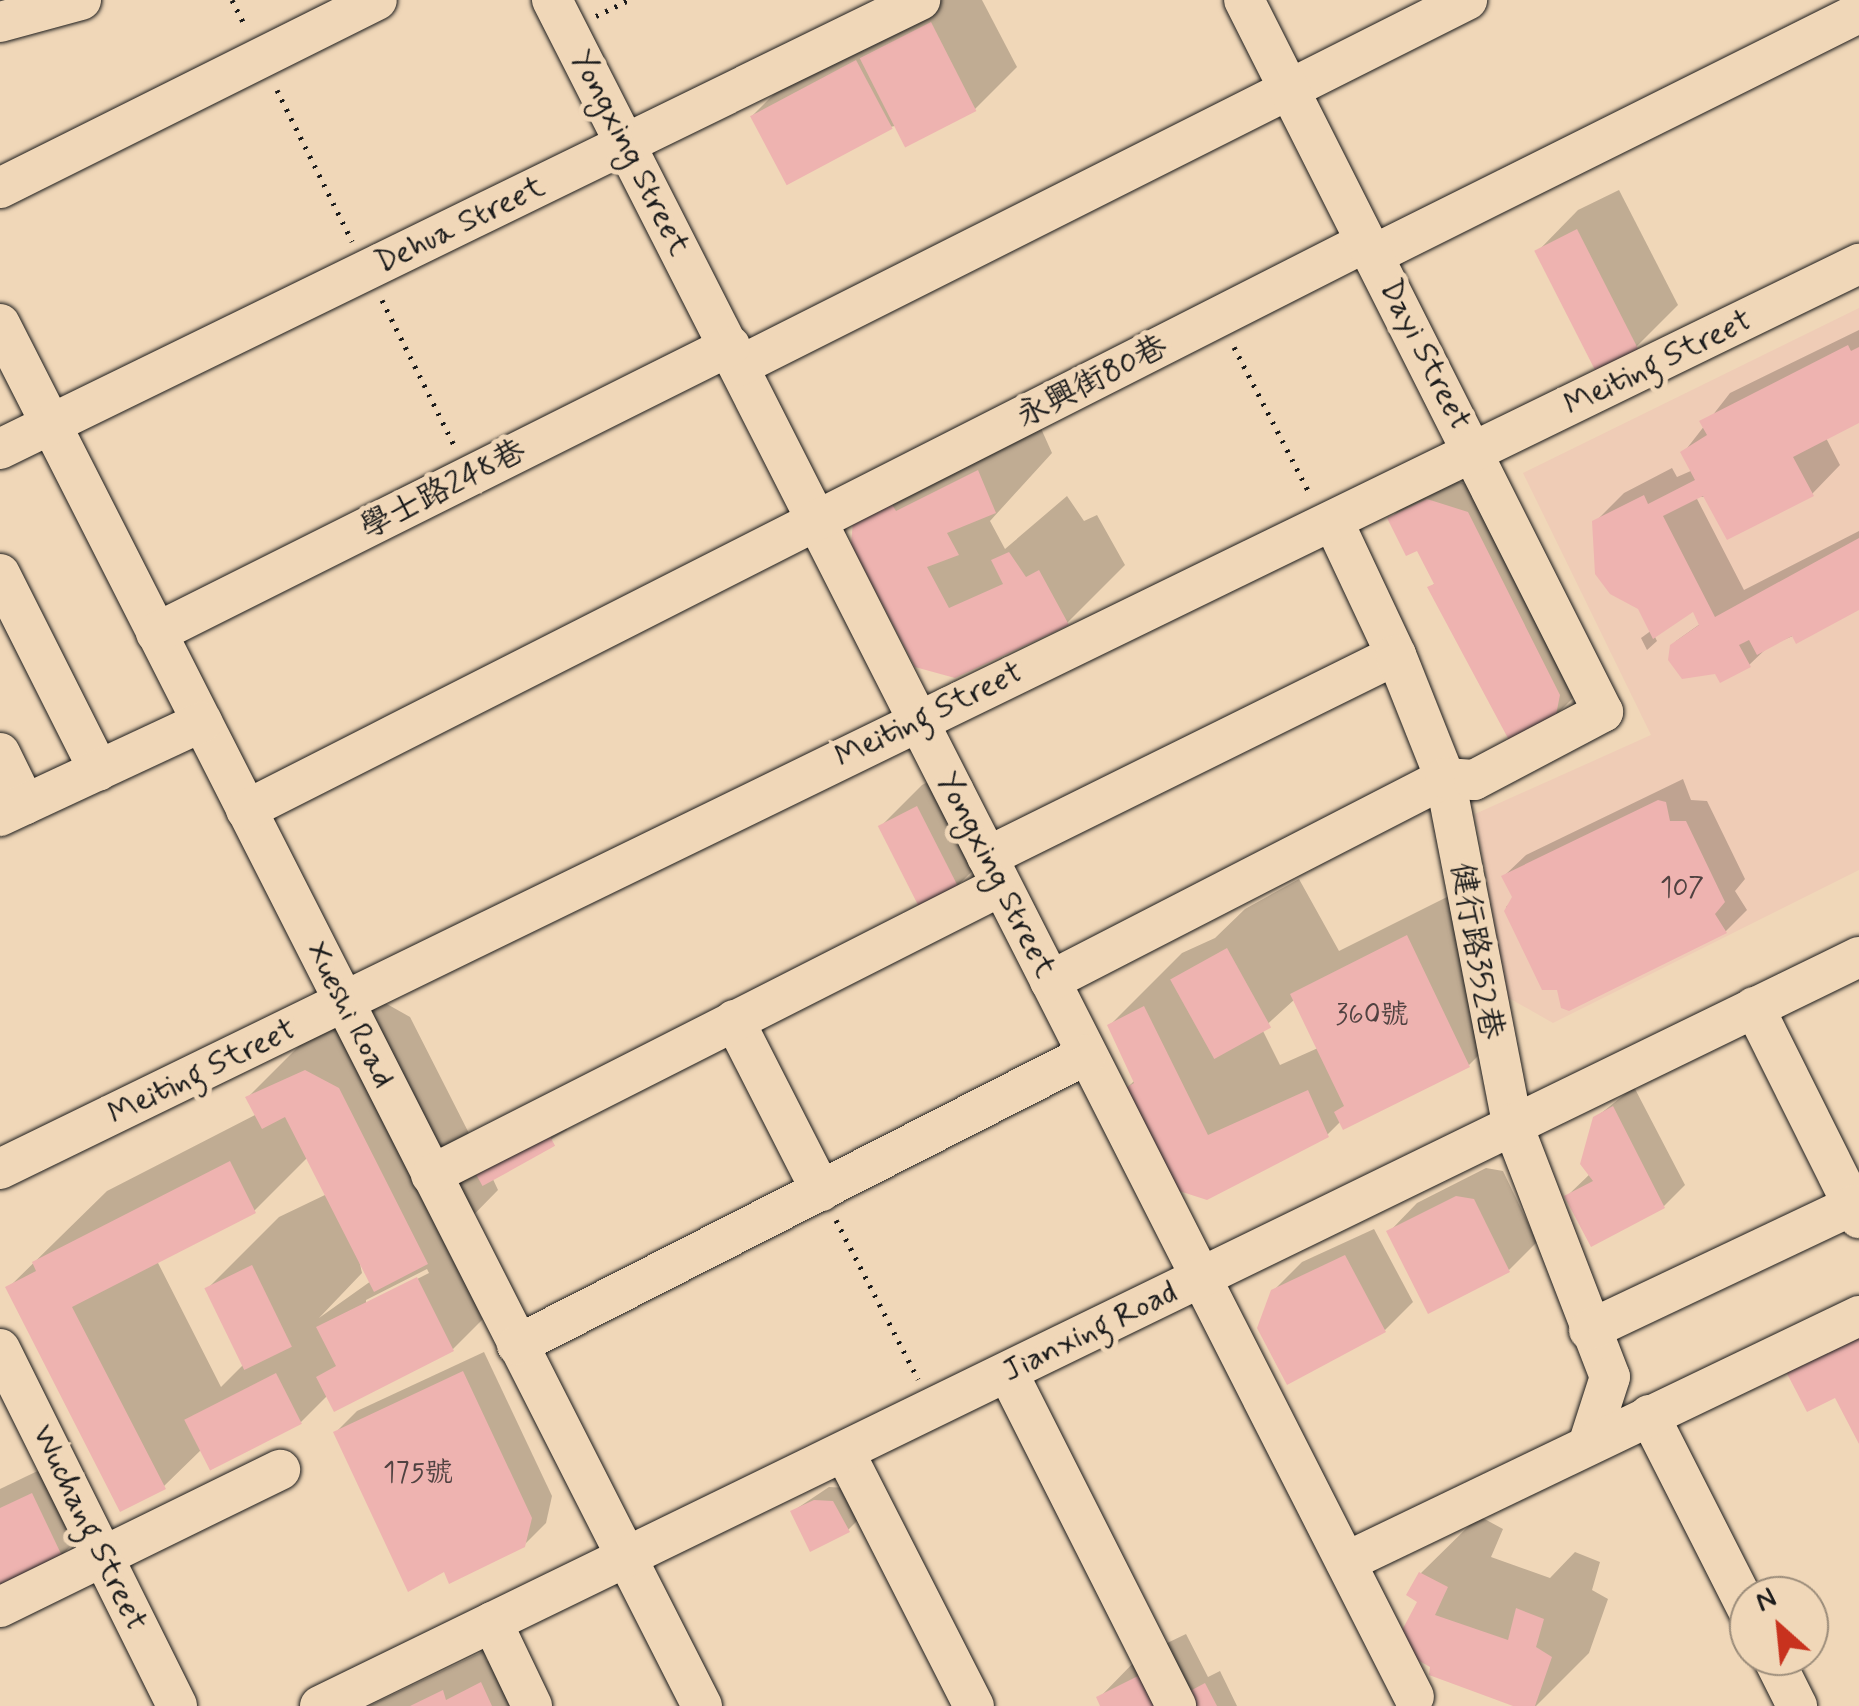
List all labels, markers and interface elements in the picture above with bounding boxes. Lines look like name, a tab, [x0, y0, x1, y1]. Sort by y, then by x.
street label: Yongxing Street	[562, 44, 698, 262]
street label: Dehua Street	[369, 168, 551, 282]
street label: Dayi Street	[1371, 274, 1479, 436]
street label: Meiting Street	[1559, 301, 1757, 425]
street label: 永興街80巷	[1010, 328, 1174, 436]
street label: 學士路248巷	[354, 432, 532, 548]
street label: Meiting Street	[830, 653, 1028, 777]
street label: Yongxing Street	[928, 766, 1064, 984]
street label: 健行路352巷	[1442, 860, 1510, 1042]
house number: 107	[1660, 872, 1704, 906]
street label: Xueshi Road	[298, 937, 402, 1093]
house number: 360號	[1336, 999, 1408, 1033]
street label: Meiting Street	[103, 1010, 301, 1134]
street label: Jianxing Road	[997, 1274, 1183, 1390]
street label: Wuchang Street	[23, 1420, 155, 1636]
house number: 175號	[383, 1457, 453, 1491]
north arrow	[1729, 1576, 1829, 1676]
text: N	[1749, 1580, 1783, 1621]

